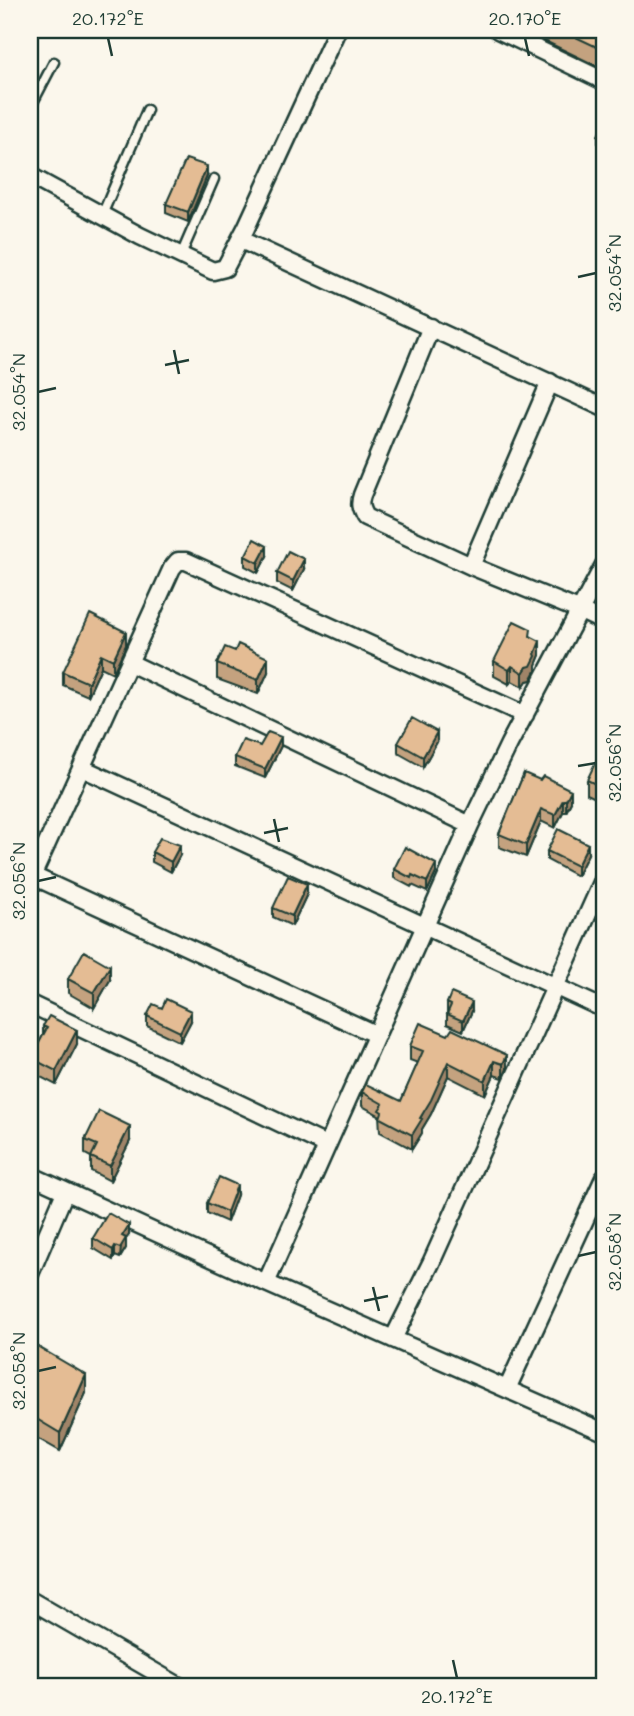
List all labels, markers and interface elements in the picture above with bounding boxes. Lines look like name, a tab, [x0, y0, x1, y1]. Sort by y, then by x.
text: 20.172°E	[72, 6, 144, 30]
text: 20.170°E	[489, 6, 561, 30]
text: 32.054°N	[602, 234, 626, 312]
text: 32.054°N	[6, 353, 30, 431]
text: 32.056°N	[602, 724, 626, 802]
text: 32.056°N	[6, 842, 30, 920]
text: 32.058°N	[602, 1213, 626, 1291]
text: 32.058°N	[6, 1332, 30, 1410]
text: 20.172°E	[421, 1684, 493, 1708]

